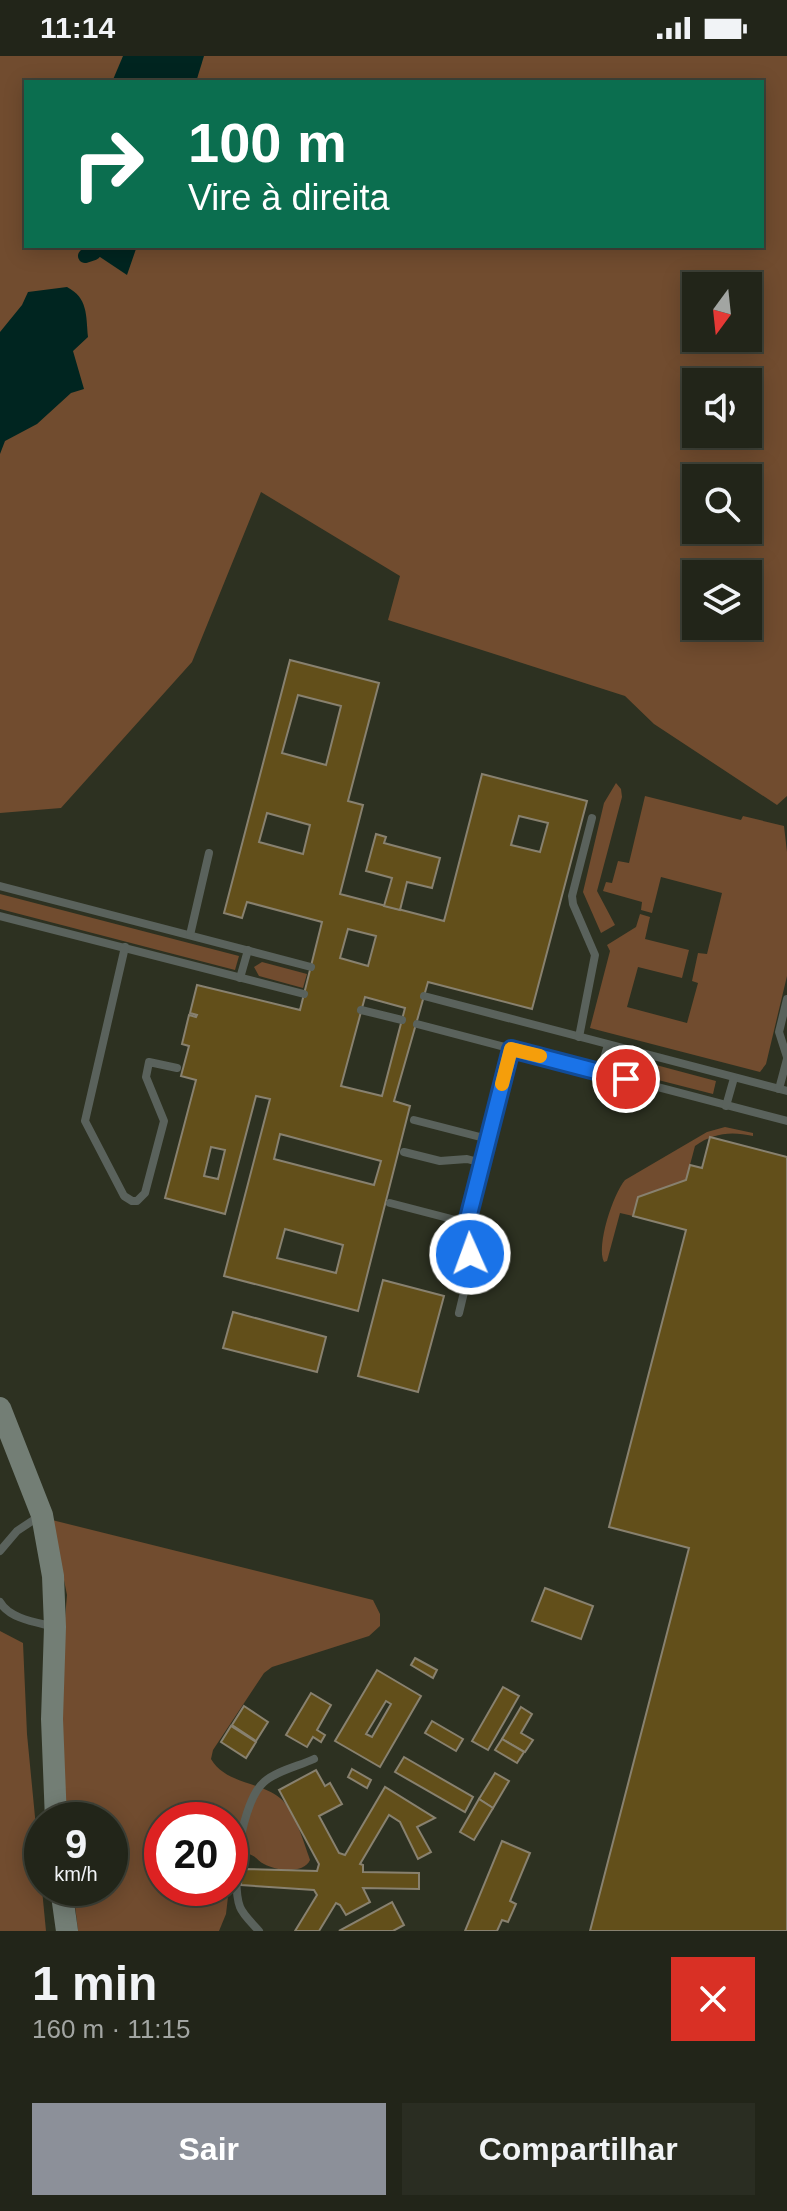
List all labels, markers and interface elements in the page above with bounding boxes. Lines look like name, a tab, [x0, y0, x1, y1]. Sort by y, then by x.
text: 11:14	[40, 11, 115, 44]
text: 100 m	[188, 111, 347, 174]
icon: right	[56, 112, 160, 216]
text: Vire à direita	[188, 177, 389, 218]
north arrow	[682, 272, 762, 352]
map controls	[682, 272, 762, 640]
button: sound	[682, 368, 762, 448]
button: search	[682, 464, 762, 544]
button: layers	[682, 560, 762, 640]
pin	[592, 1045, 660, 1113]
icon: arrive	[604, 1057, 648, 1101]
position arrow	[428, 1212, 512, 1296]
speed limit sign: 20	[144, 1802, 248, 1906]
text: 9	[65, 1822, 87, 1866]
text: km/h	[54, 1863, 98, 1885]
text: 1 min	[32, 1957, 157, 2010]
button: close	[671, 1957, 755, 2041]
text: 160 m · 11:15	[32, 2014, 191, 2044]
button: Sair	[32, 2103, 386, 2195]
button: Compartilhar	[402, 2103, 755, 2195]

